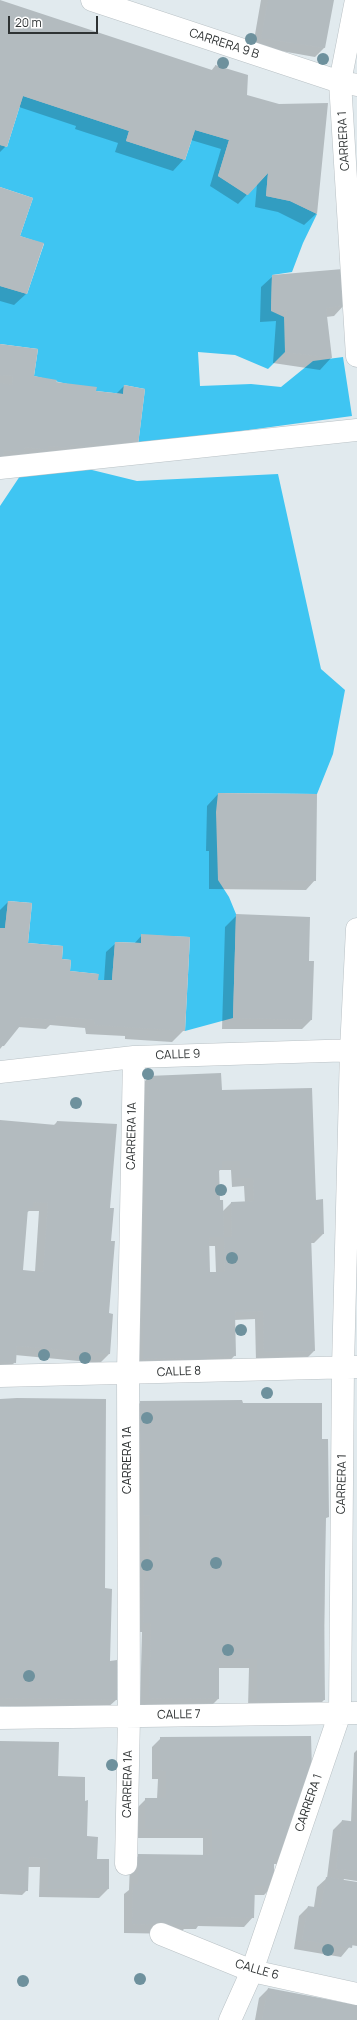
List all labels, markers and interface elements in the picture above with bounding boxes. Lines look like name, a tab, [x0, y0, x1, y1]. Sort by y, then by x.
scale bar	[10, 8, 100, 34]
text: 20 m	[15, 14, 42, 31]
street label: CARRERA 9 B	[187, 26, 261, 62]
street label: CARRERA 1	[335, 111, 353, 171]
street label: CALLE 9	[155, 1047, 201, 1063]
street label: CARRERA 1A	[124, 1102, 140, 1170]
street label: CALLE 8	[157, 1364, 201, 1380]
street label: CARRERA 1A	[121, 1426, 135, 1494]
street label: CARRERA 1	[334, 1454, 350, 1514]
street label: CALLE 7	[157, 1707, 201, 1723]
street label: CARRERA 1A	[120, 1750, 136, 1818]
street label: CARRERA 1	[292, 1772, 326, 1834]
street label: CALLE 6	[233, 1957, 281, 1983]

